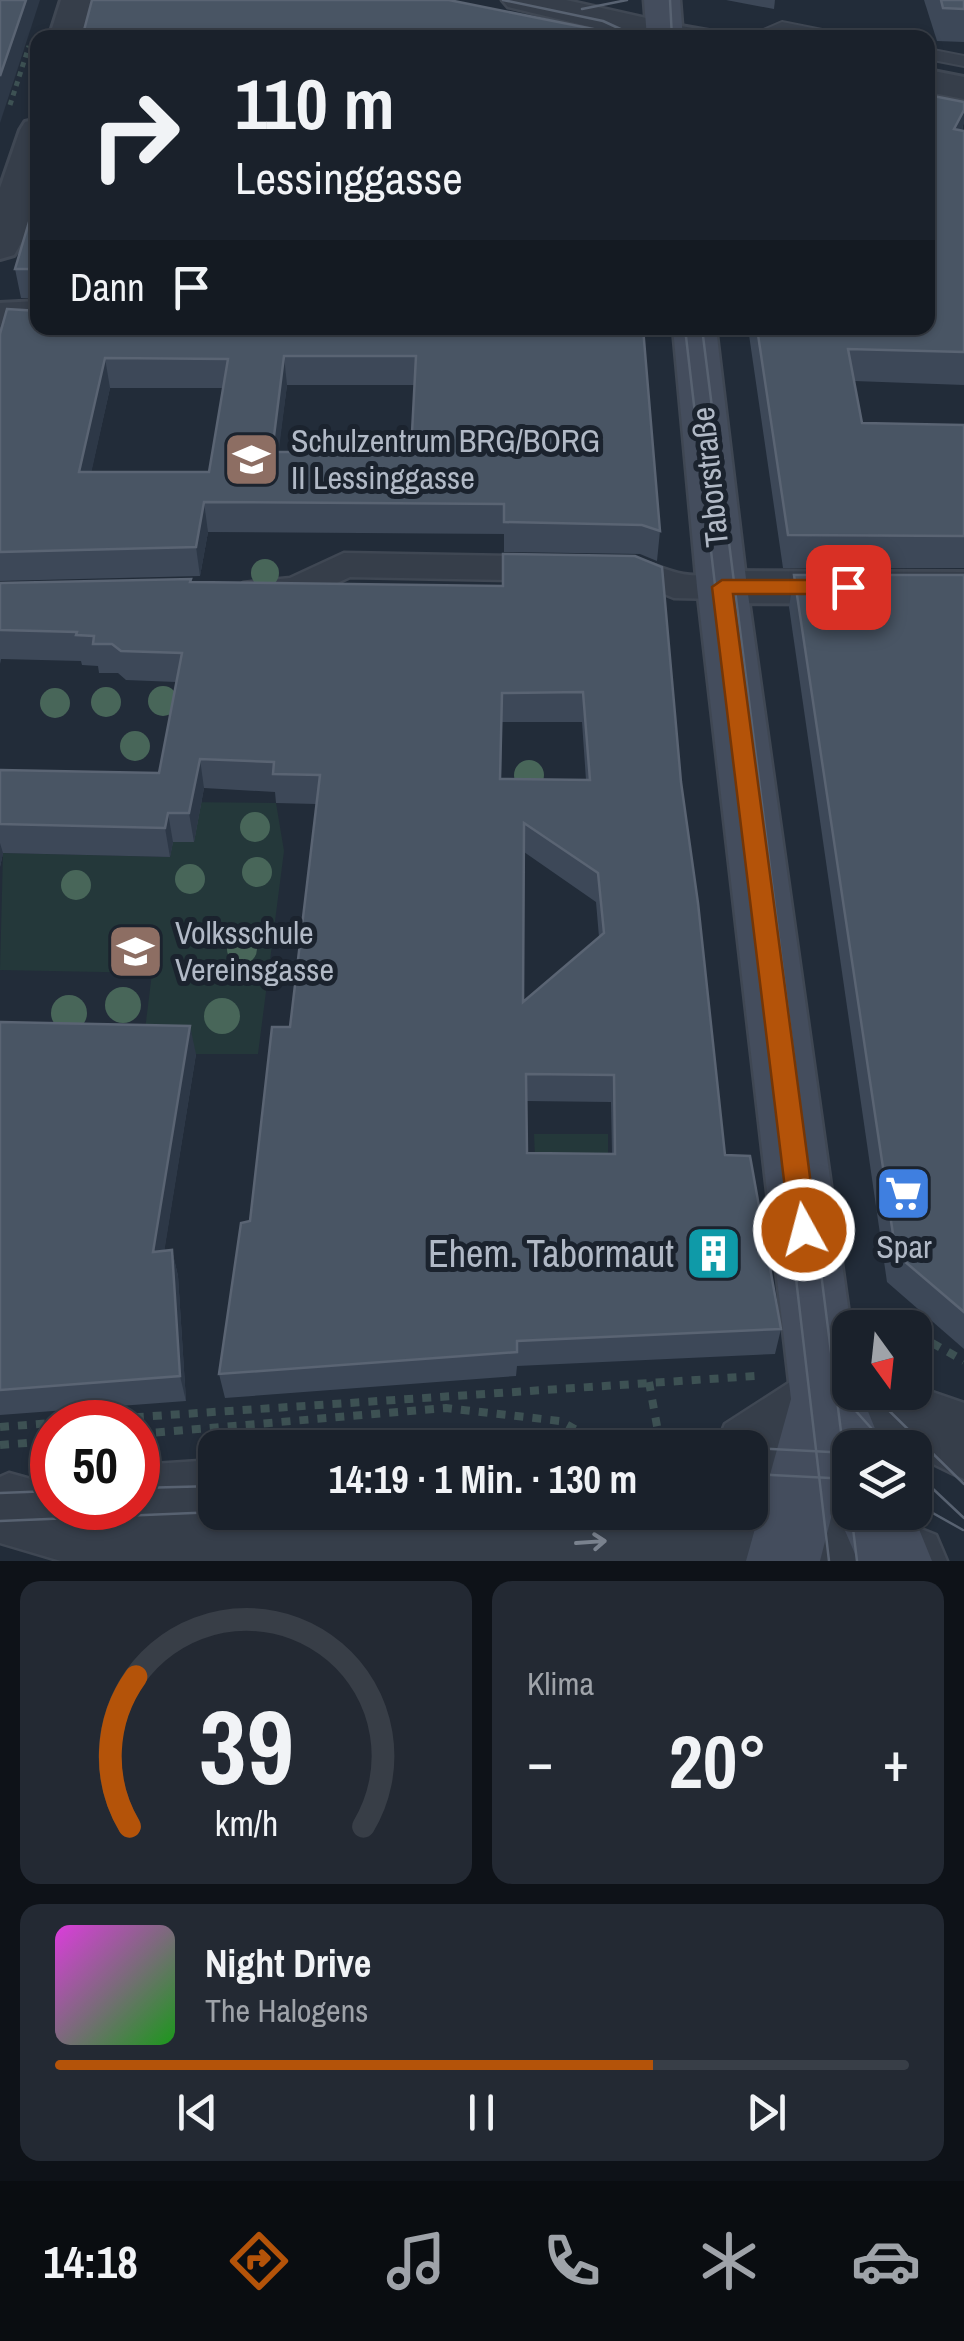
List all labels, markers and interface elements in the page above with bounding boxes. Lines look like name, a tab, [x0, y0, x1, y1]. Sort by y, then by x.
text: 110 m	[235, 57, 395, 151]
icon: right	[70, 70, 200, 200]
text: Lessinggasse	[235, 147, 463, 208]
icon: arrive	[164, 260, 219, 315]
text: Dann	[70, 262, 144, 313]
street label: Taborstraße	[681, 405, 738, 549]
place label: Schulzentrum BRG/BORG II Lessinggasse	[291, 419, 600, 499]
school or university icon: Schulzentrum BRG/BORG II Lessinggasse	[222, 429, 282, 489]
pin	[806, 545, 891, 630]
icon: arrive	[821, 560, 876, 615]
place label: Volksschule Vereinsgasse	[175, 911, 334, 991]
school or university icon: Volksschule Vereinsgasse	[106, 921, 166, 981]
supermarket icon: Spar	[874, 1163, 934, 1223]
position arrow	[752, 1178, 856, 1282]
building icon: Ehem. Tabormaut	[683, 1224, 743, 1284]
place label: Spar	[876, 1225, 932, 1268]
place label: Ehem. Tabormaut	[428, 1228, 674, 1279]
north arrow	[832, 1310, 932, 1410]
map controls	[832, 1310, 932, 1530]
speed limit sign: 50	[30, 1400, 160, 1530]
button: layers	[832, 1430, 932, 1530]
text: 14:19 · 1 Min. · 130 m	[329, 1454, 637, 1505]
one-way arrow	[574, 1532, 606, 1551]
text: Klima	[527, 1662, 594, 1705]
text: 39	[199, 1676, 293, 1816]
text: 20°	[669, 1710, 767, 1811]
text: −	[527, 1724, 553, 1798]
text: +	[883, 1724, 909, 1798]
text: km/h	[214, 1799, 278, 1847]
text: Night Drive	[205, 1938, 371, 1989]
text: The Halogens	[205, 1989, 368, 2032]
icon: previous	[170, 2085, 225, 2140]
icon: pause	[454, 2085, 509, 2140]
icon: next	[739, 2085, 794, 2140]
icon: directions	[224, 2226, 294, 2296]
icon: music	[381, 2226, 451, 2296]
icon: phone	[537, 2226, 607, 2296]
icon: climate	[694, 2226, 764, 2296]
icon: car	[851, 2226, 921, 2296]
text: 14:18	[43, 2231, 138, 2292]

